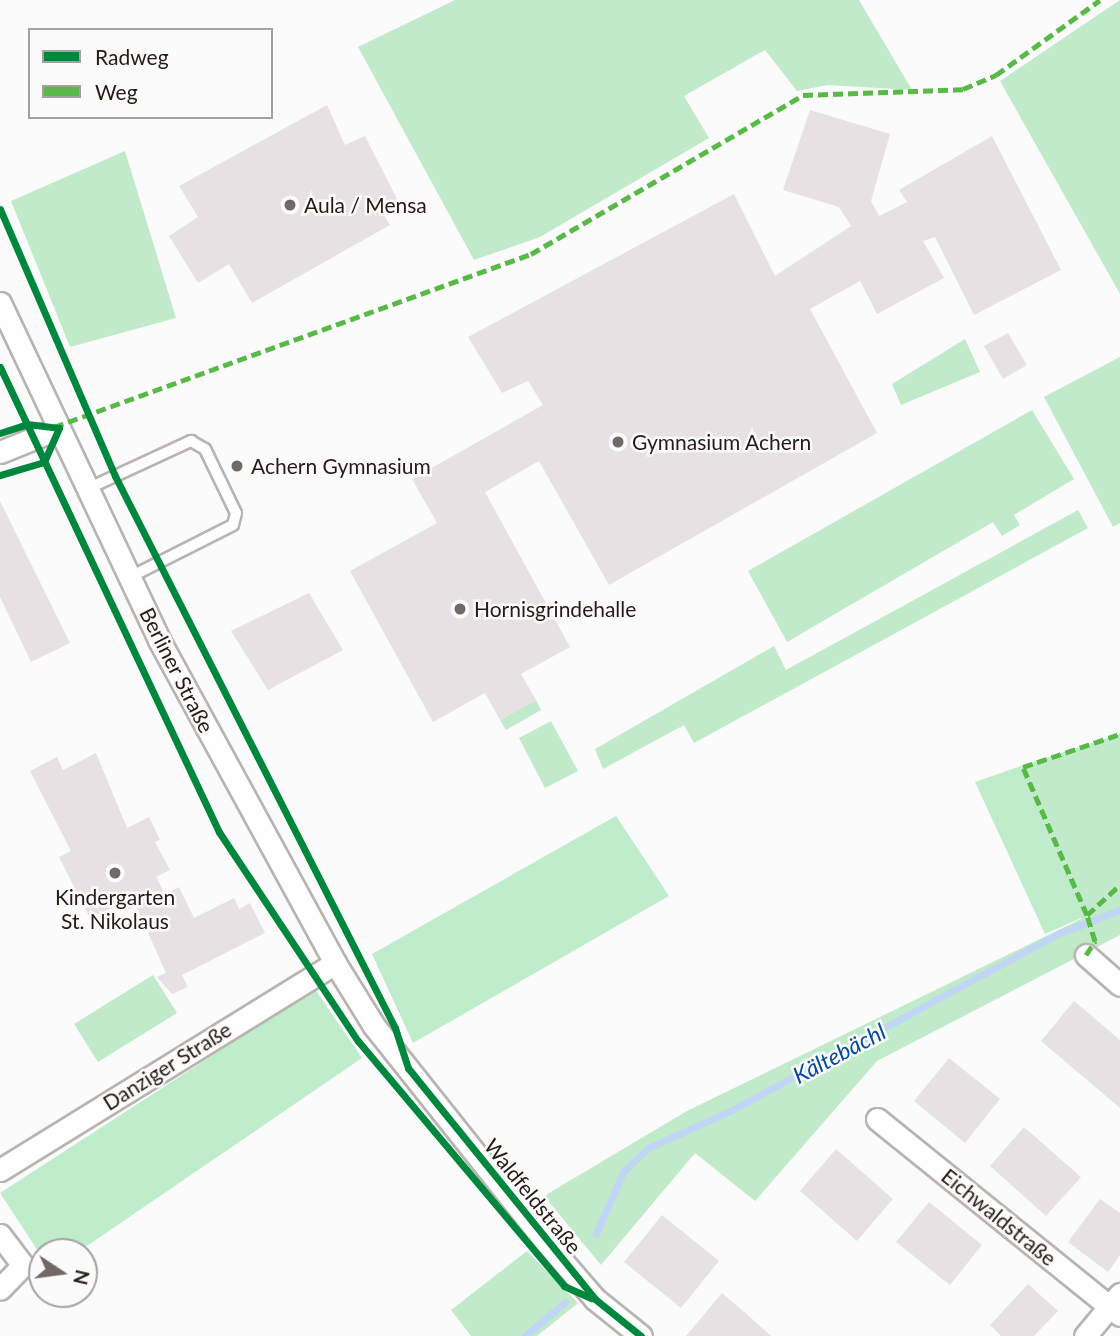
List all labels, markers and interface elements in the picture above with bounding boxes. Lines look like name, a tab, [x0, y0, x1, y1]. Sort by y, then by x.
legend	[28, 28, 273, 119]
text: Radweg	[95, 44, 169, 69]
text: Weg	[95, 79, 138, 104]
place label: Aula / Mensa	[304, 192, 427, 218]
marker: Aula / Mensa	[282, 197, 298, 213]
place label: Gymnasium Achern	[632, 429, 812, 455]
marker: Gymnasium Achern	[610, 434, 626, 450]
place label: Achern Gymnasium	[251, 453, 431, 479]
marker: Achern Gymnasium	[229, 458, 245, 474]
place label: Hornisgrindehalle	[474, 596, 636, 622]
marker: Hornisgrindehalle	[452, 601, 468, 617]
street label: Berliner Straße	[135, 603, 219, 737]
marker: Kindergarten St. Nikolaus	[107, 865, 123, 881]
place label: Kindergarten St. Nikolaus	[55, 884, 175, 934]
street label: Danziger Straße	[98, 1016, 236, 1116]
water label: Kältebächl	[788, 1017, 890, 1089]
street label: Waldfeldstraße	[479, 1134, 587, 1258]
street label: Eichwaldstraße	[937, 1163, 1061, 1271]
north arrow	[28, 1238, 98, 1308]
text: N	[69, 1268, 95, 1287]

